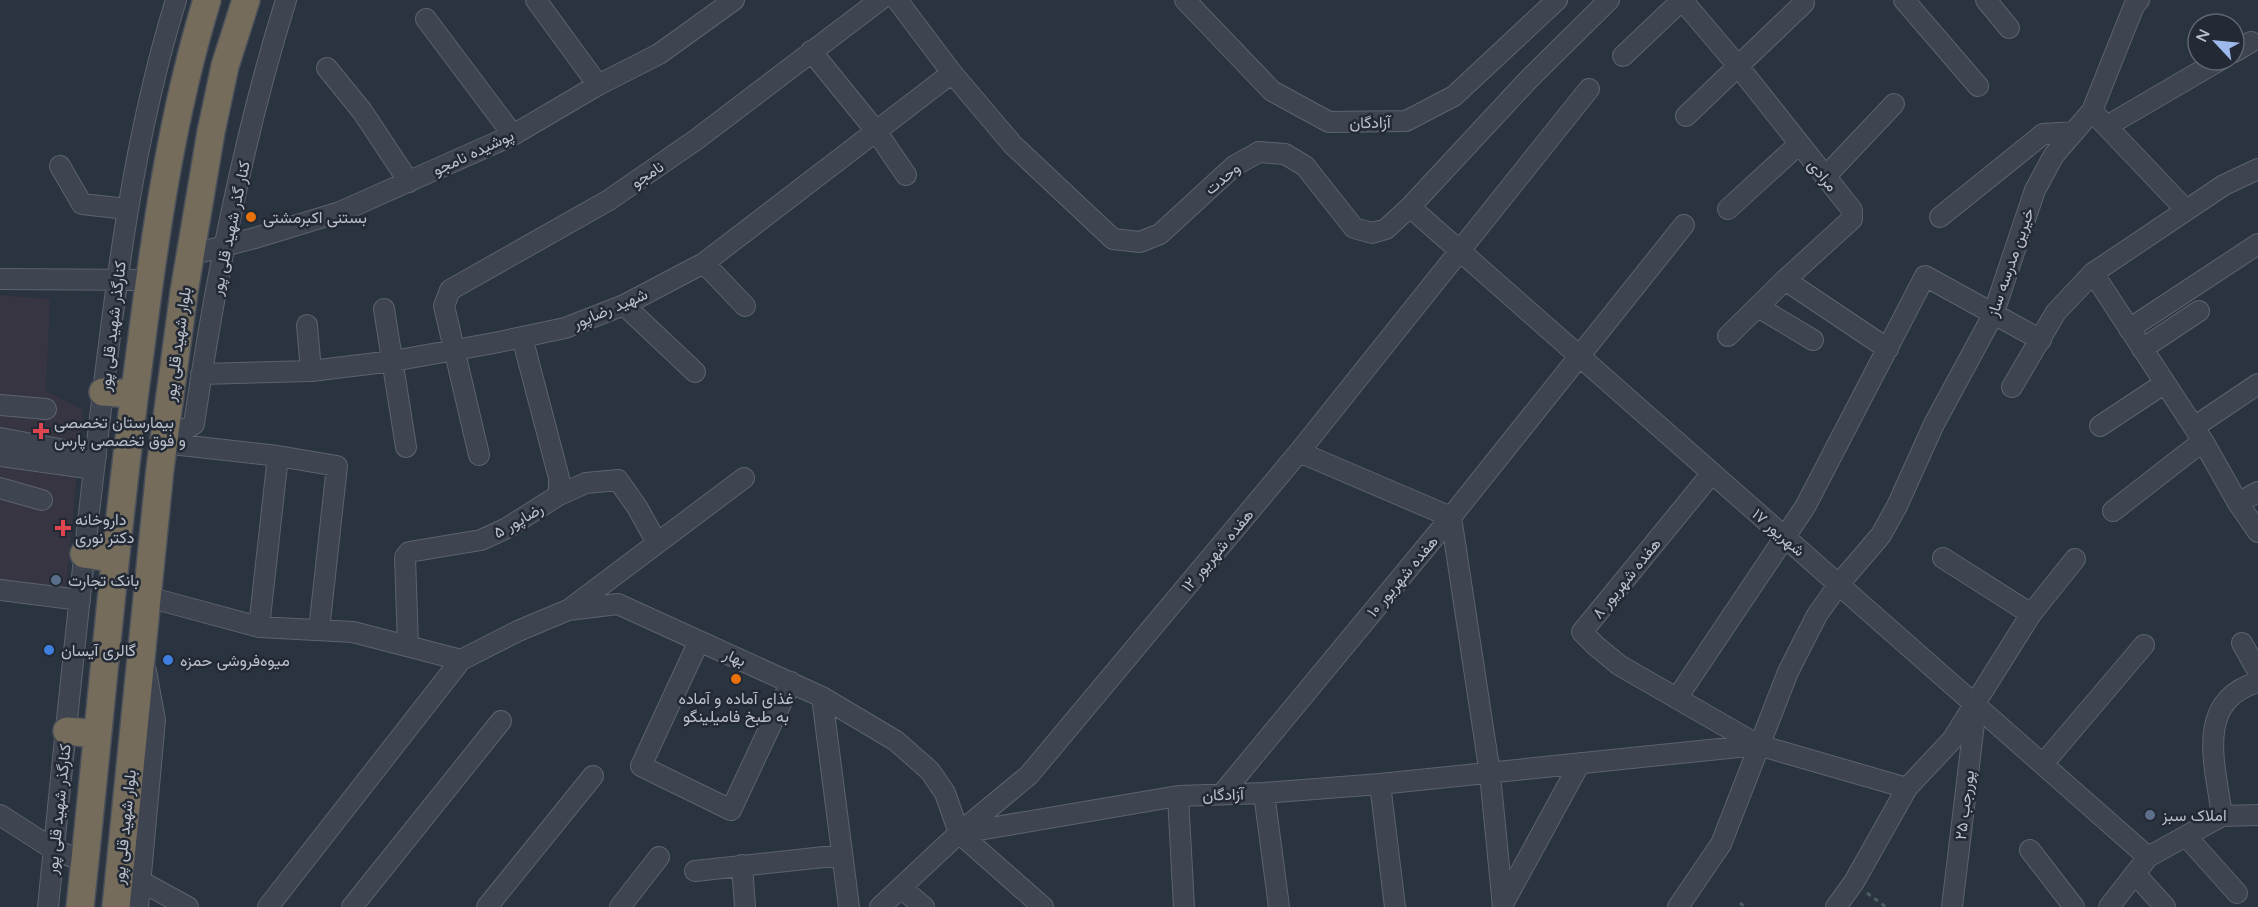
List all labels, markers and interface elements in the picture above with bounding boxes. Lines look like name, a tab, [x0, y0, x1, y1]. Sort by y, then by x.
north arrow	[2186, 12, 2246, 72]
text: N	[2191, 26, 2214, 45]
street label: آزادگان	[1349, 112, 1392, 133]
street label: پوشیده نامجو	[429, 124, 518, 181]
street label: مرادی	[1803, 155, 1842, 196]
street label: نامجو	[627, 156, 668, 193]
street label: وحدت	[1200, 157, 1245, 199]
street label: کنار گذر شهید قلی پور	[206, 159, 256, 298]
street label: خیرین مدرسه ساز	[1982, 205, 2039, 320]
place label: بستنی اکبرمشتی	[263, 207, 367, 228]
marker: بستنی اکبرمشتی	[244, 210, 258, 224]
street label: کنارگذر شهید قلی پور	[94, 260, 132, 393]
street label: شهید رضاپور	[569, 283, 651, 335]
street label: بلوار شهید قلی پور	[159, 285, 197, 404]
place label: بیمارستان تخصصی و فوق تخصصی پارس	[54, 412, 186, 452]
marker: بیمارستان تخصصی و فوق تخصصی پارس	[32, 422, 50, 440]
street label: رضاپور ۵	[490, 498, 547, 544]
street label: ۱۷ شهریور	[1748, 504, 1810, 561]
street label: هفده شهریور ۱۲	[1177, 505, 1258, 596]
place label: داروخانه دکتر نوری	[75, 509, 134, 548]
marker: داروخانه دکتر نوری	[56, 521, 70, 535]
street label: هفده شهریور ۱۰	[1362, 531, 1443, 622]
street label: هفده شهریور ۸	[1587, 533, 1666, 623]
place label: بانک تجارت	[68, 570, 139, 591]
marker: بانک تجارت	[49, 573, 63, 587]
place label: گالری آیسان	[61, 640, 136, 661]
marker: گالری آیسان	[42, 643, 56, 657]
street label: بهار	[719, 643, 749, 672]
place label: میوه‌فروشی حمزه	[180, 650, 290, 671]
marker: میوه‌فروشی حمزه	[161, 653, 175, 667]
marker: غذای آماده و آماده به طبخ فامیلینگو	[729, 672, 743, 686]
place label: غذای آماده و آماده به طبخ فامیلینگو	[678, 688, 794, 728]
street label: کنارگذر شهید قلی پور	[41, 743, 77, 876]
street label: بلوار شهید قلی پور	[108, 769, 142, 887]
street label: پوررجب ۲۵	[1950, 769, 1980, 841]
street label: آزادگان	[1202, 783, 1245, 806]
place label: املاک سبز	[2161, 805, 2227, 826]
marker: املاک سبز	[2143, 808, 2157, 822]

